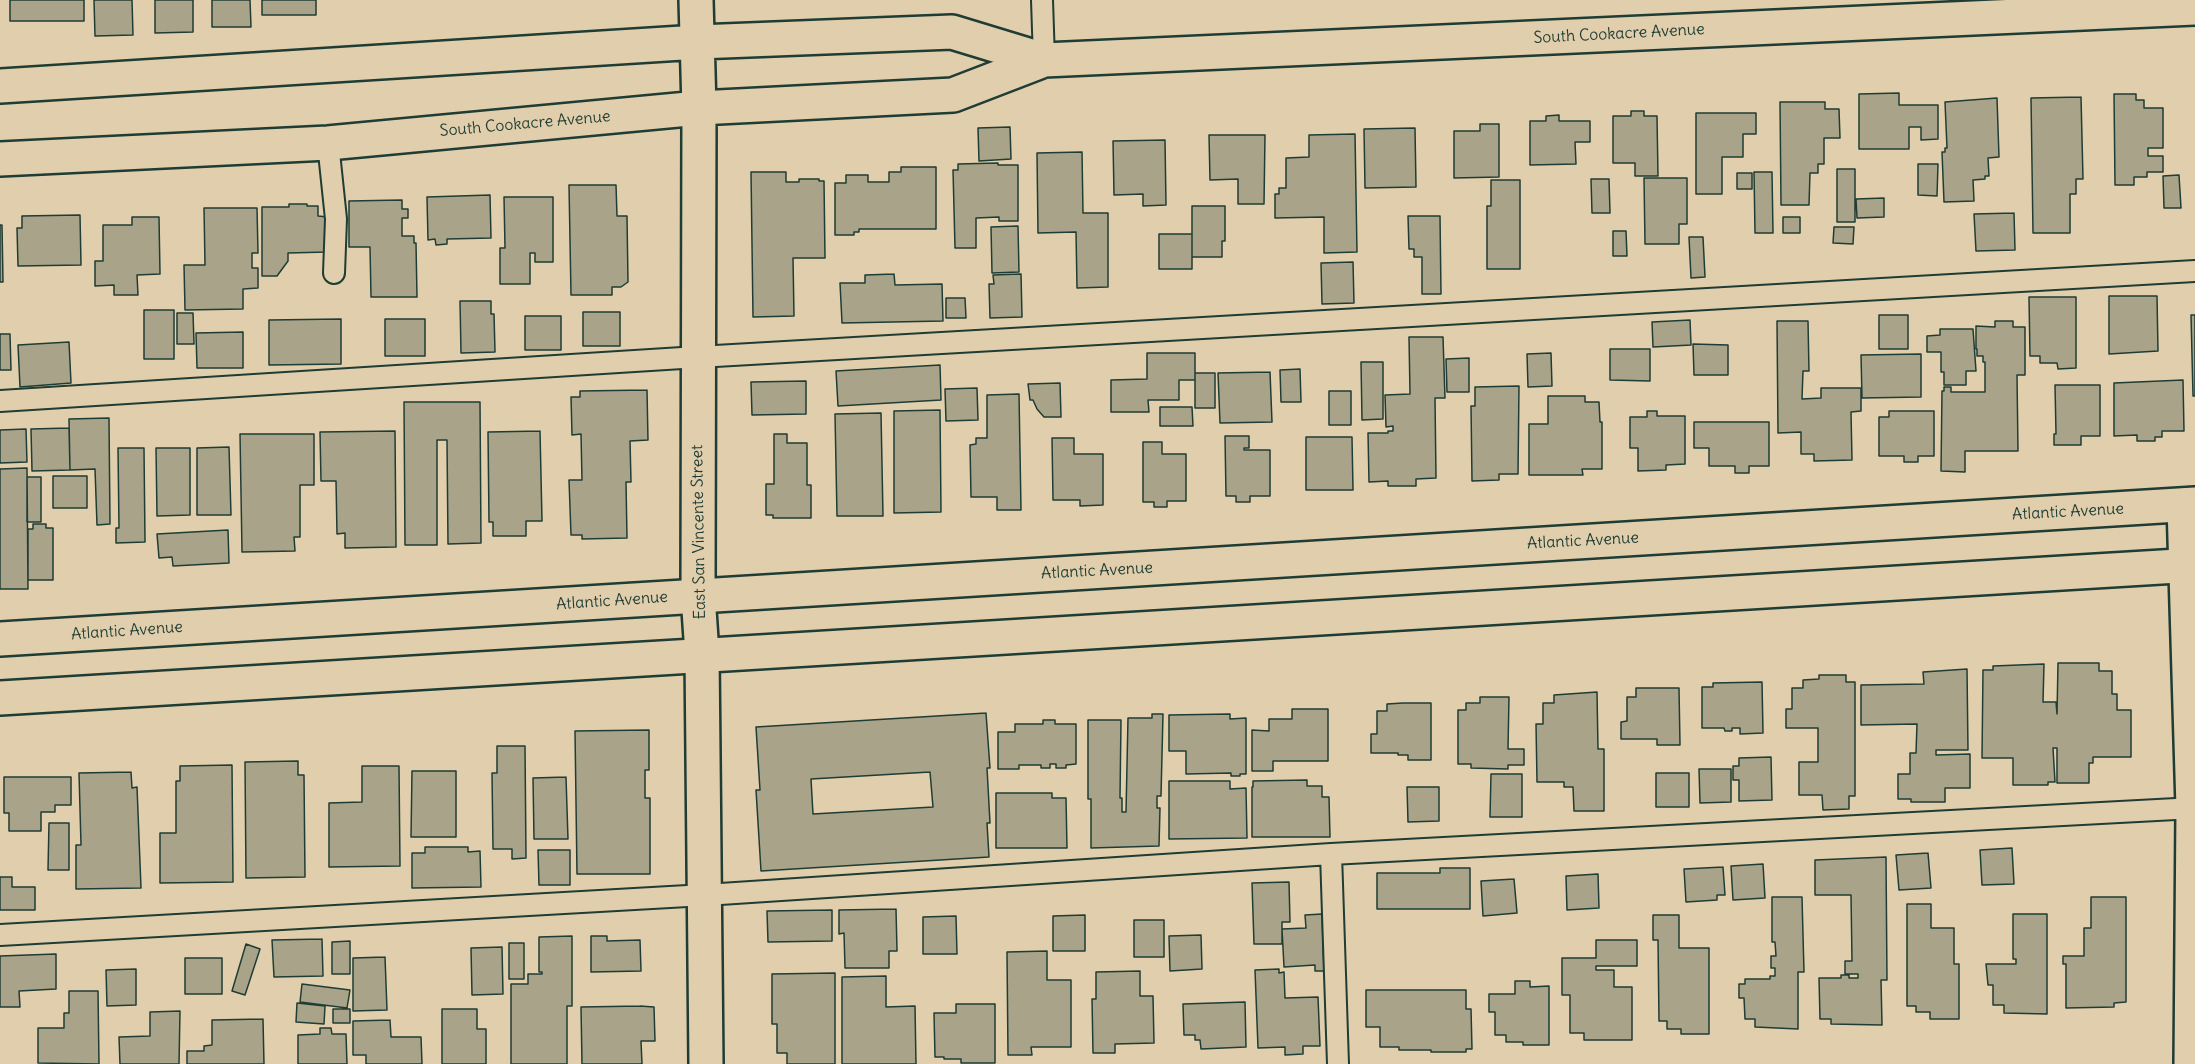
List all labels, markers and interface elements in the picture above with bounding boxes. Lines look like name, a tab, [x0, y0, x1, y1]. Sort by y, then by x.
street label: South Cookacre Avenue	[1533, 20, 1705, 48]
street label: South Cookacre Avenue	[439, 107, 611, 141]
street label: East San Vincente Street	[688, 445, 710, 619]
street label: Atlantic Avenue	[2012, 499, 2124, 525]
street label: Atlantic Avenue	[1527, 528, 1639, 554]
street label: Atlantic Avenue	[1041, 558, 1153, 584]
street label: Atlantic Avenue	[556, 588, 668, 614]
street label: Atlantic Avenue	[71, 618, 183, 644]

